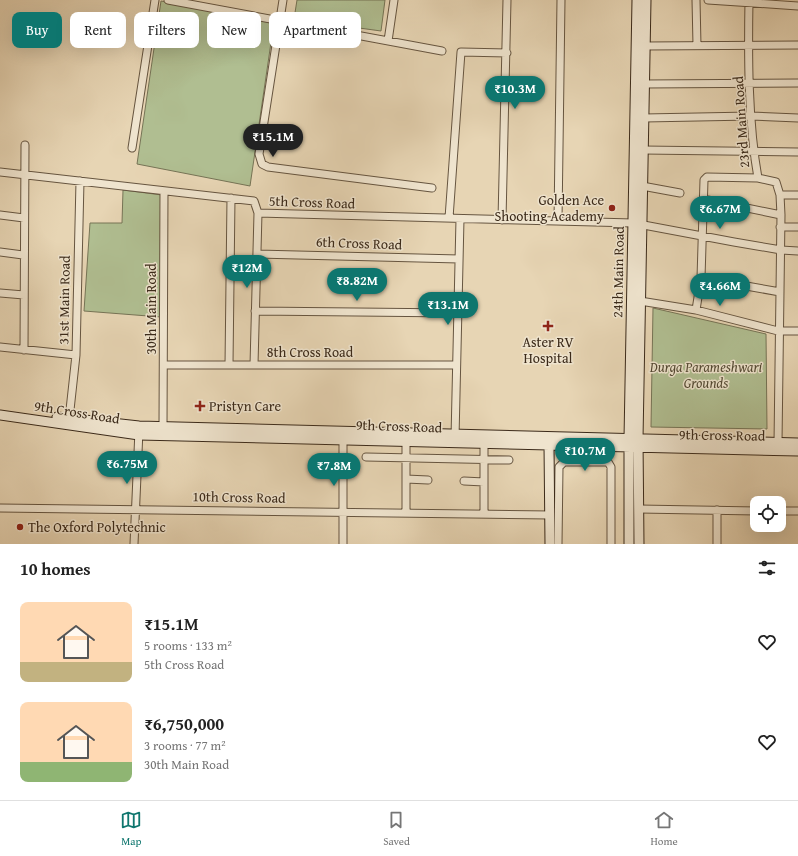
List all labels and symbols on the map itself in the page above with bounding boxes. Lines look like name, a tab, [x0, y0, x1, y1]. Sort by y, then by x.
street label: 23rd Main Road	[728, 75, 754, 169]
pin: ₹10.3M	[482, 76, 548, 110]
pin: ₹15.1M	[240, 124, 306, 158]
street label: 5th Cross Road	[268, 190, 356, 214]
place label: Golden Ace Shooting Academy	[494, 190, 604, 226]
pin: ₹6.67M	[687, 196, 753, 230]
marker: Golden Ace Shooting Academy	[607, 203, 617, 213]
street label: 24th Main Road	[607, 225, 629, 318]
street label: 6th Cross Road	[315, 231, 403, 255]
street label: 31st Main Road	[53, 255, 75, 345]
pin: ₹12M	[223, 255, 271, 289]
street label: 30th Main Road	[141, 263, 161, 355]
pin: ₹8.82M	[324, 268, 390, 302]
pin: ₹4.66M	[687, 273, 753, 307]
pin: ₹13.1M	[415, 292, 481, 326]
marker: Aster RV Hospital	[542, 320, 554, 332]
place label: Aster RV Hospital	[522, 332, 574, 368]
street label: 8th Cross Road	[267, 342, 354, 362]
park label: Durga Parameshwari Grounds	[649, 357, 763, 393]
street label: 9th Cross Road	[33, 395, 122, 429]
place label: Pristyn Care	[209, 396, 281, 416]
marker: Pristyn Care	[194, 400, 206, 412]
street label: 9th Cross Road	[355, 414, 443, 438]
street label: 9th Cross Road	[679, 424, 766, 446]
pin: ₹10.7M	[552, 438, 618, 472]
pin: ₹6.75M	[94, 451, 160, 485]
pin: ₹7.8M	[306, 453, 362, 487]
street label: 10th Cross Road	[192, 486, 286, 508]
place label: The Oxford Polytechnic	[28, 517, 166, 537]
marker: The Oxford Polytechnic	[15, 522, 25, 532]

